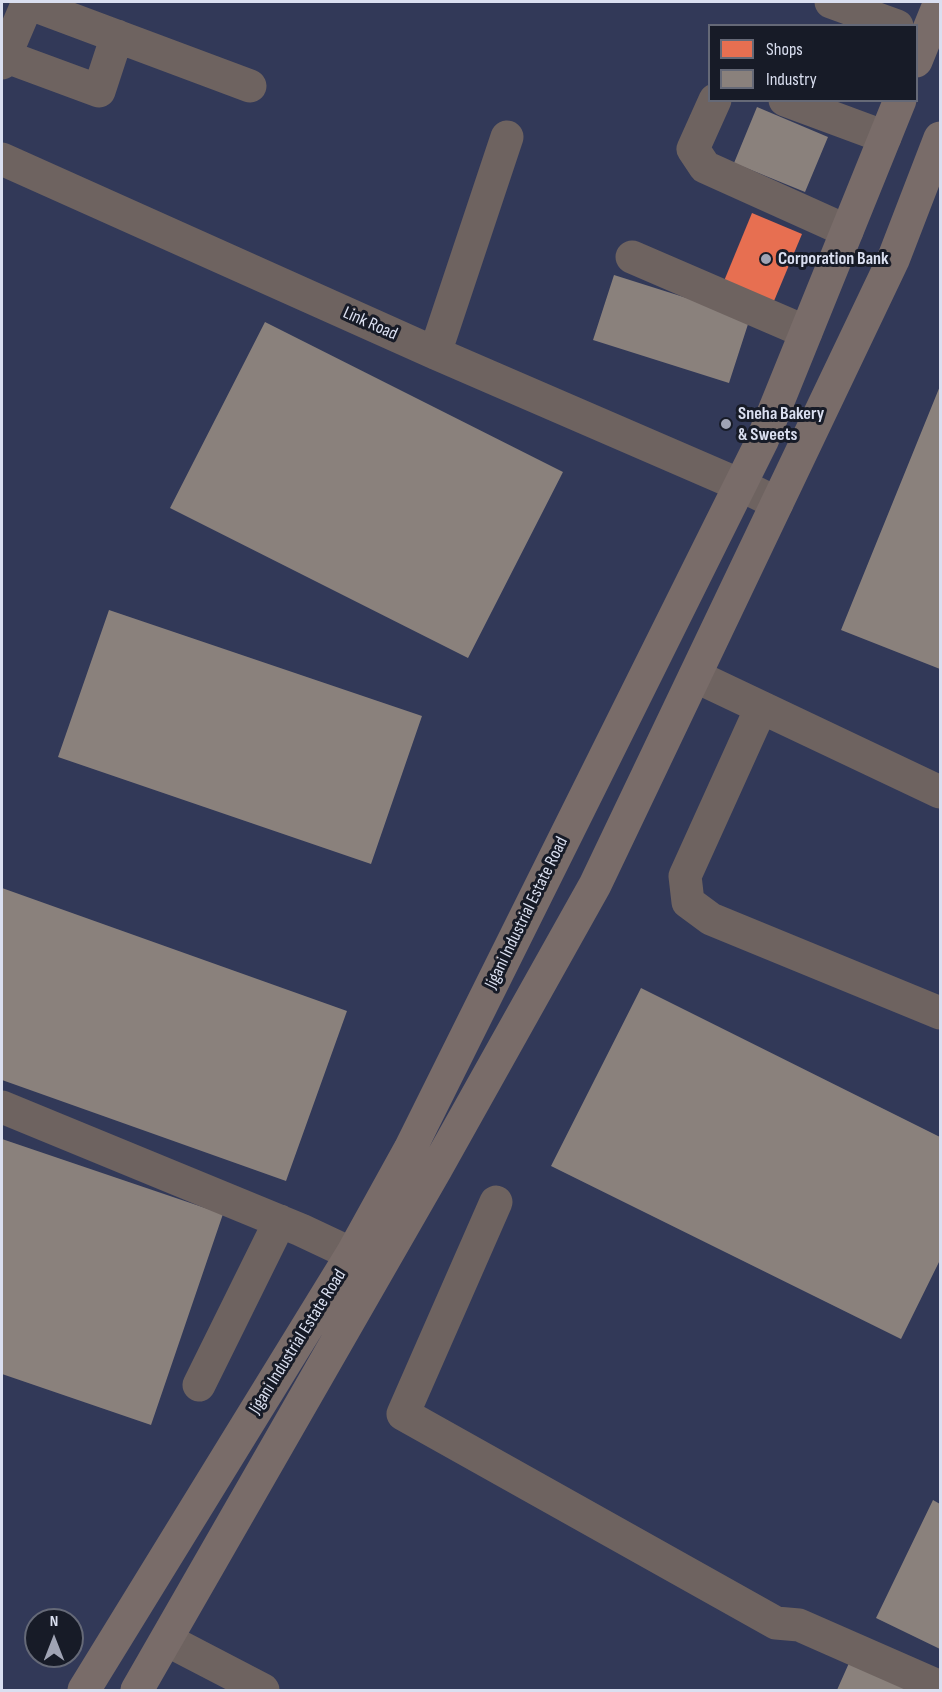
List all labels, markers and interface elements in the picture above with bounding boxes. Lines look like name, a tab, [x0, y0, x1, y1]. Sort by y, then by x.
legend	[708, 24, 918, 102]
text: Shops	[766, 39, 803, 60]
text: Industry	[766, 69, 817, 90]
place label: Corporation Bank	[778, 248, 889, 270]
marker: Corporation Bank	[759, 252, 773, 266]
street label: Link Road	[339, 302, 401, 346]
place label: Sneha Bakery & Sweets	[738, 403, 824, 446]
marker: Sneha Bakery & Sweets	[719, 417, 733, 431]
street label: Jigani Industrial Estate Road	[481, 833, 573, 993]
street label: Jigani Industrial Estate Road	[245, 1266, 351, 1418]
north arrow	[24, 1608, 84, 1668]
text: N	[50, 1612, 58, 1631]

